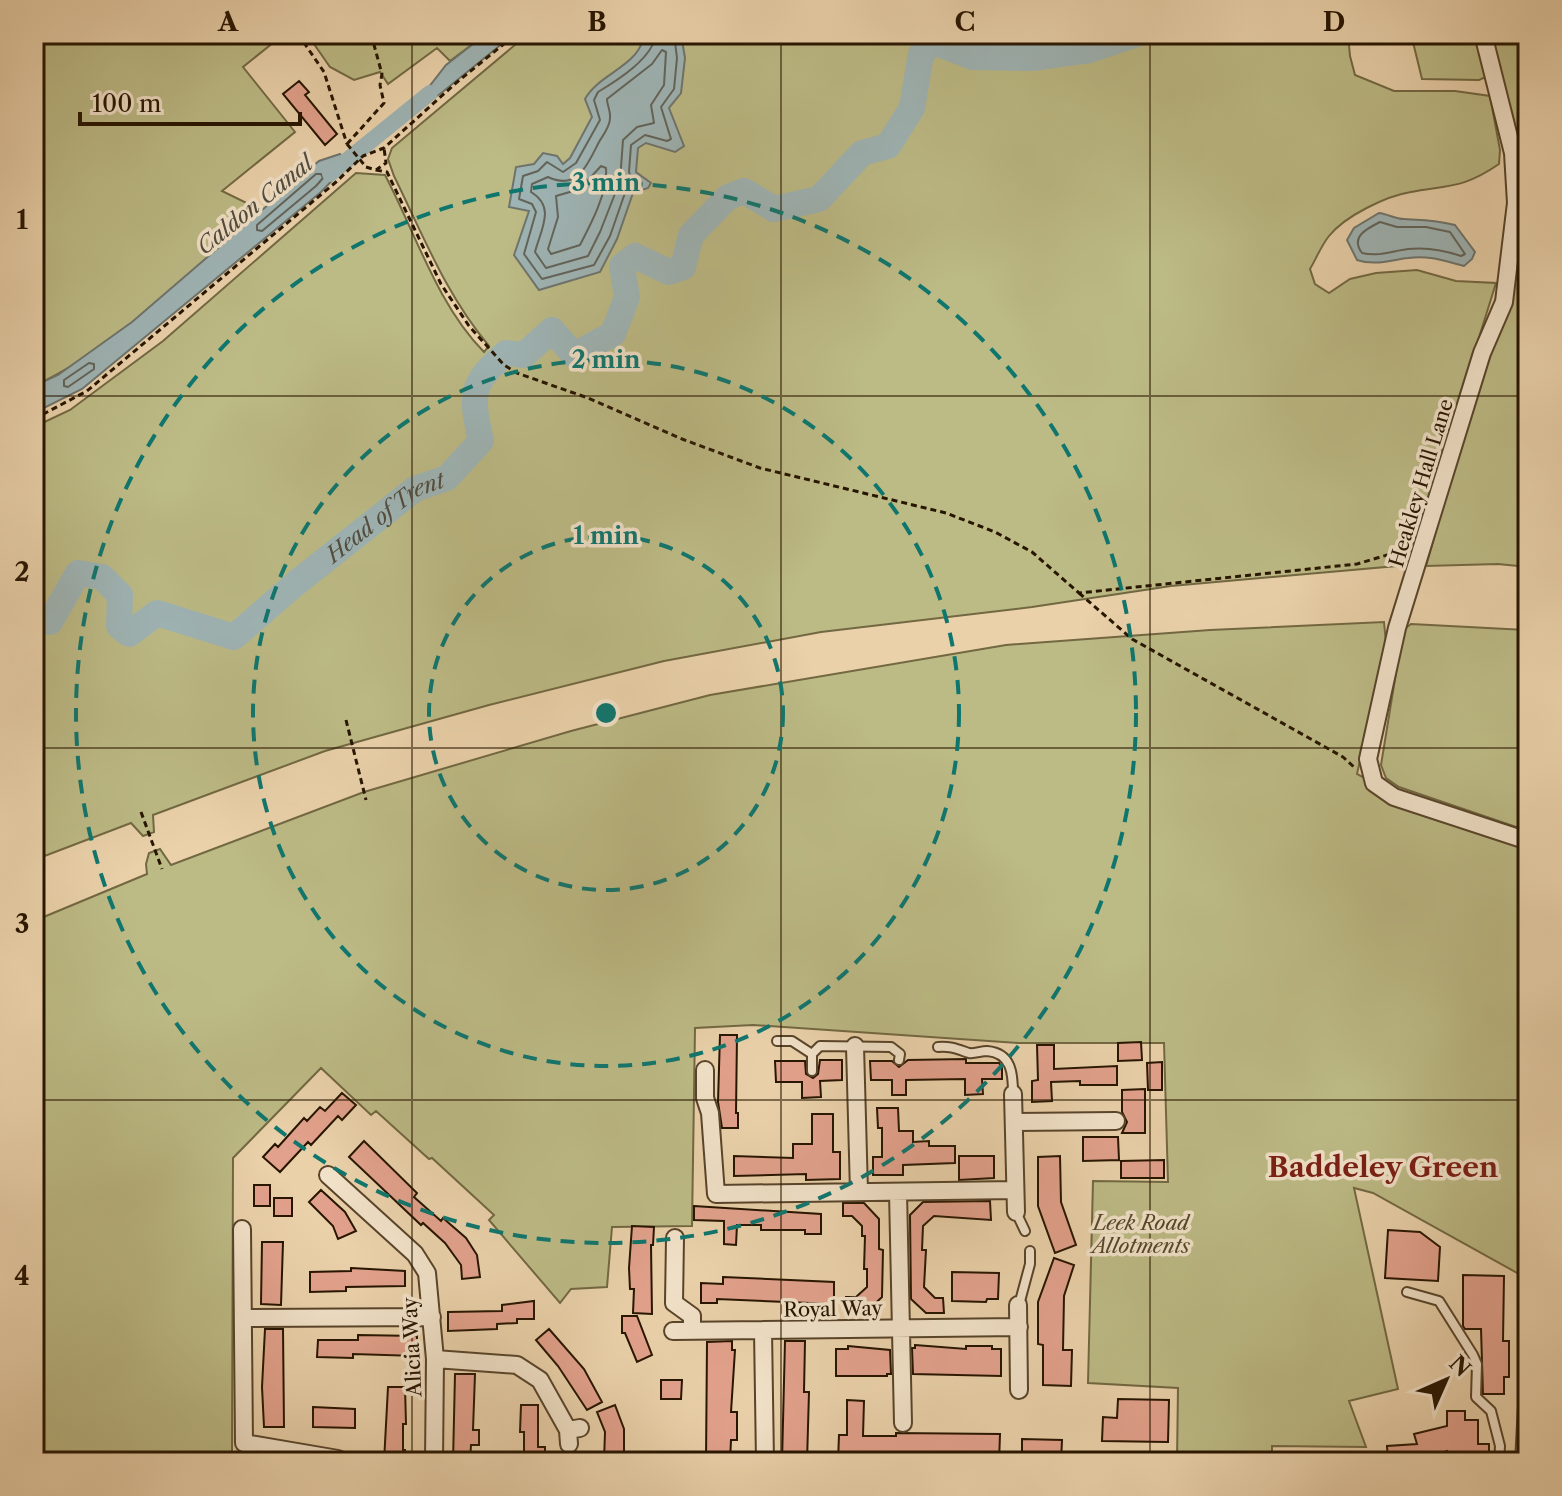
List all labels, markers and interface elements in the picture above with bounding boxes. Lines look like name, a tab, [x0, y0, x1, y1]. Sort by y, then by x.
text: A	[217, 6, 239, 38]
text: B	[587, 6, 607, 38]
text: C	[955, 6, 975, 38]
text: D	[1323, 6, 1345, 38]
scale bar	[80, 76, 300, 126]
text: 100 m	[92, 89, 161, 118]
water label: Caldon Canal	[191, 148, 321, 260]
text: 3 min	[572, 168, 641, 197]
text: 1	[16, 204, 28, 236]
text: 2 min	[571, 345, 641, 374]
street label: Heakley Hall Lane	[1384, 396, 1458, 570]
water label: Head of Trent	[319, 466, 449, 569]
text: 1 min	[573, 521, 639, 550]
text: 2	[14, 556, 30, 588]
centre of rings	[592, 699, 620, 727]
text: 3	[15, 908, 29, 940]
district label: Baddeley Green	[1268, 1150, 1498, 1184]
park label: Leek Road Allotments	[1089, 1211, 1191, 1258]
text: 4	[14, 1260, 30, 1292]
street label: Alicia Way	[397, 1296, 427, 1398]
street label: Royal Way	[783, 1296, 884, 1322]
north arrow	[1406, 1340, 1486, 1420]
text: N	[1443, 1350, 1476, 1383]

